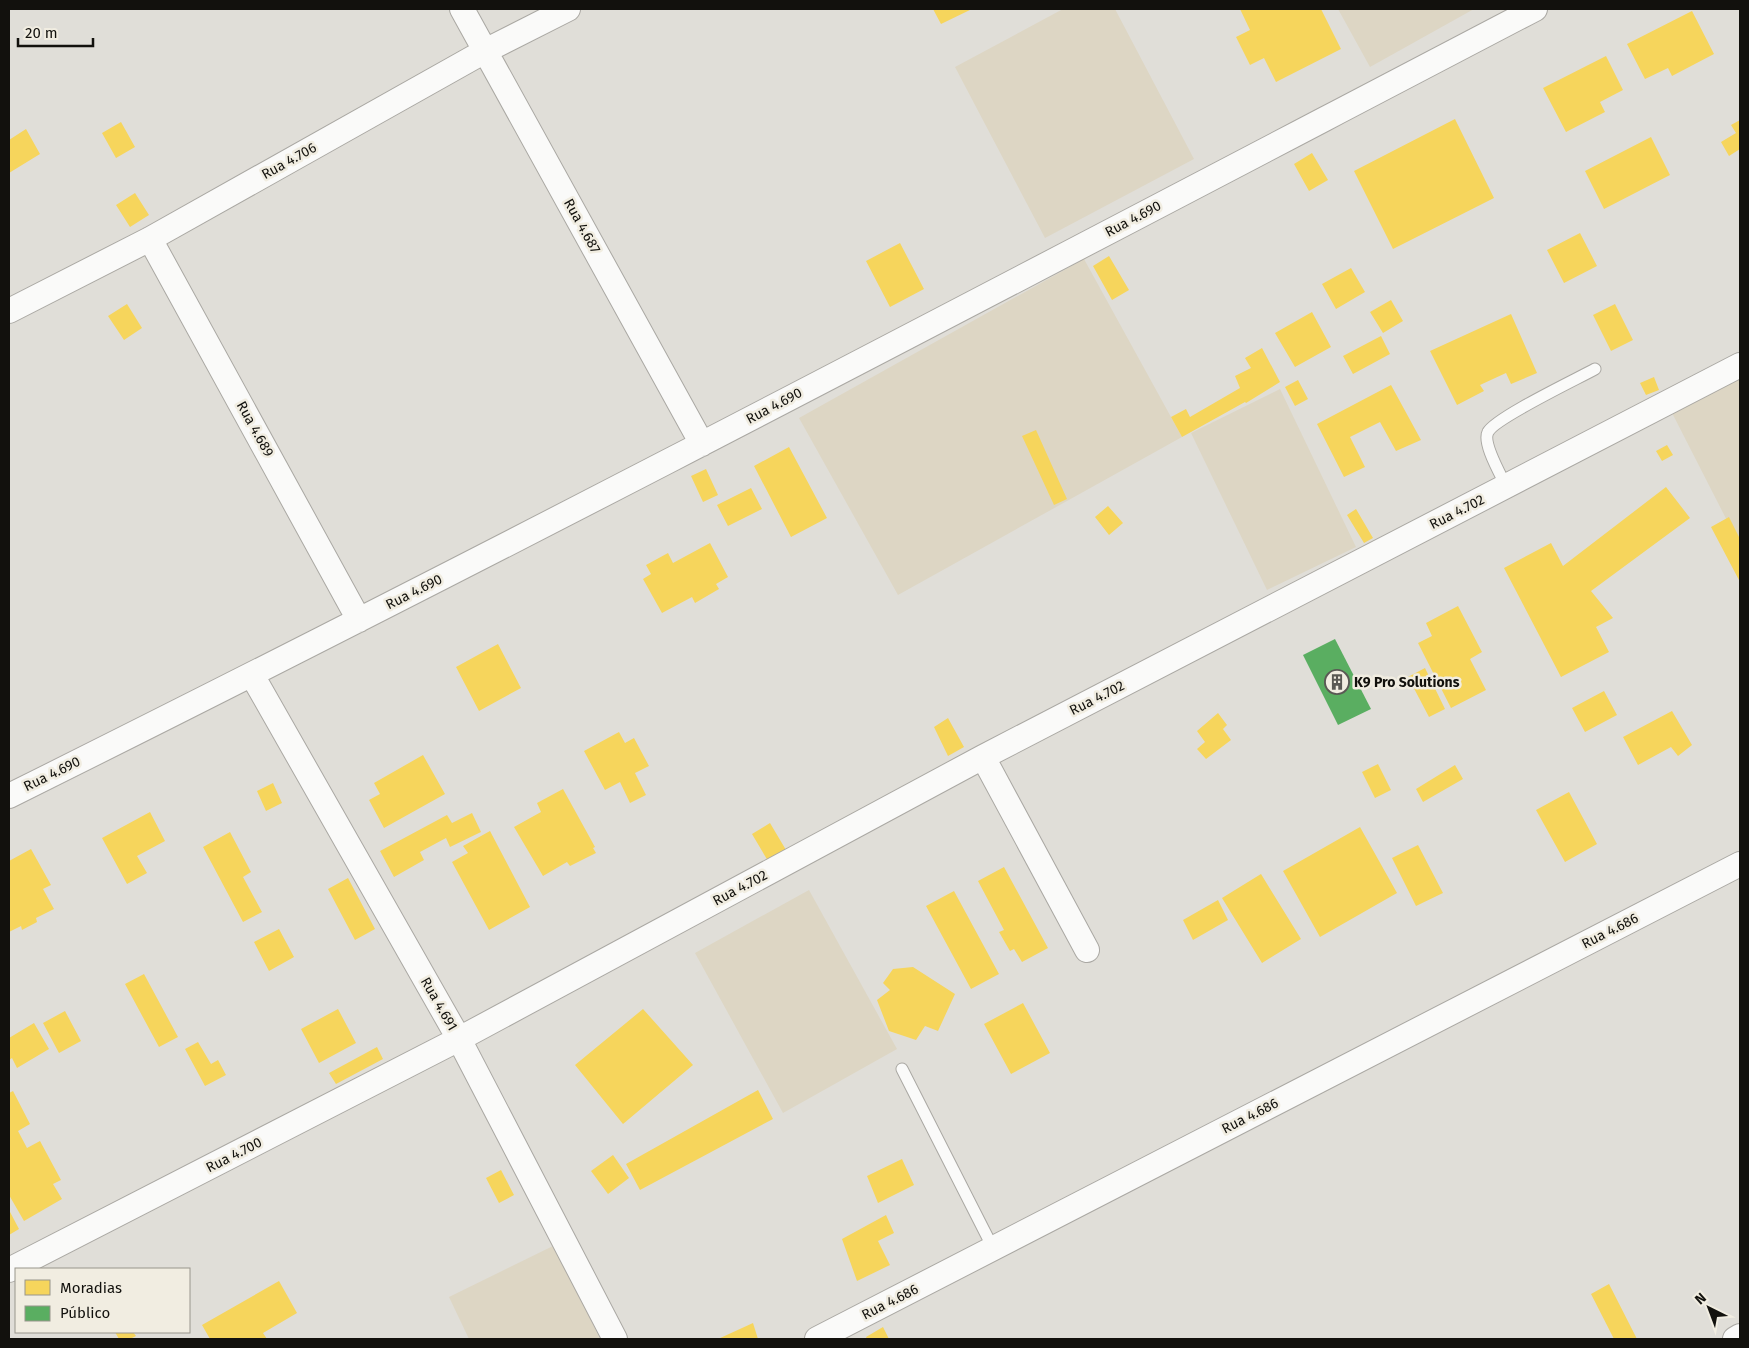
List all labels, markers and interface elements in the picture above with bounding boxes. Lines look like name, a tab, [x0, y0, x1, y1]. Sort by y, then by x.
scale bar	[18, 15, 92, 47]
text: 20 m	[25, 24, 58, 42]
street label: Rua 4.706	[259, 139, 319, 183]
street label: Rua 4.687	[560, 196, 604, 256]
street label: Rua 4.690	[1102, 197, 1164, 241]
street label: Rua 4.690	[743, 384, 805, 428]
street label: Rua 4.689	[233, 398, 277, 460]
street label: Rua 4.702	[1427, 491, 1487, 533]
street label: Rua 4.690	[383, 570, 445, 613]
building icon: K9 Pro Solutions	[1324, 669, 1350, 695]
place label: K9 Pro Solutions	[1354, 674, 1460, 691]
street label: Rua 4.702	[1067, 677, 1127, 719]
street label: Rua 4.690	[21, 753, 83, 795]
street label: Rua 4.702	[710, 867, 770, 909]
street label: Rua 4.686	[1579, 910, 1641, 952]
street label: Rua 4.691	[417, 974, 461, 1034]
street label: Rua 4.686	[1219, 1095, 1281, 1137]
street label: Rua 4.700	[203, 1134, 265, 1176]
legend	[15, 1268, 190, 1333]
text: Moradias	[60, 1279, 122, 1297]
street label: Rua 4.686	[859, 1281, 921, 1323]
north arrow	[1684, 1283, 1734, 1333]
text: N	[1691, 1289, 1710, 1308]
text: Público	[60, 1304, 110, 1322]

